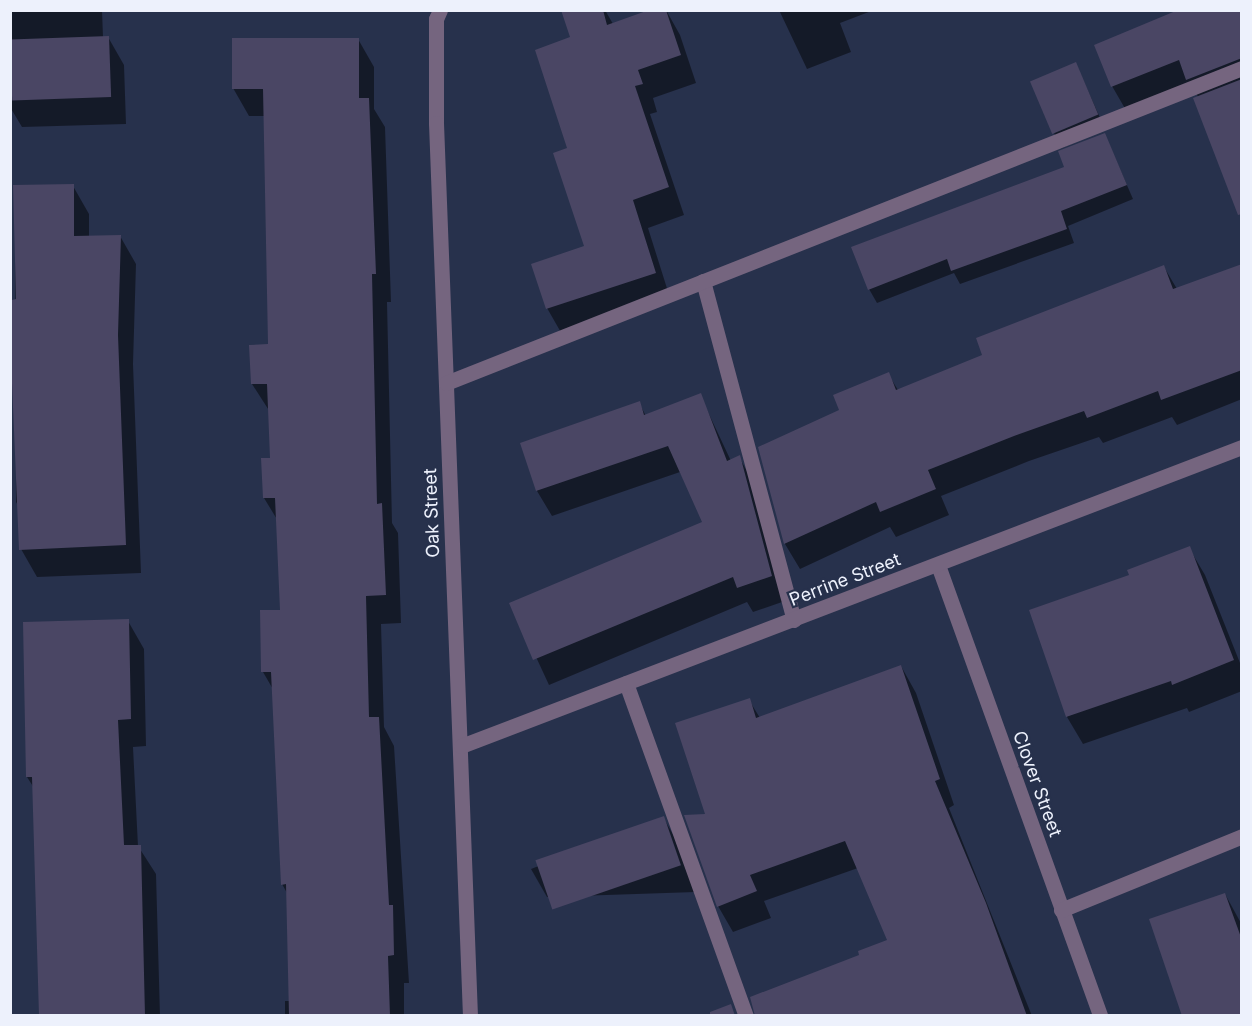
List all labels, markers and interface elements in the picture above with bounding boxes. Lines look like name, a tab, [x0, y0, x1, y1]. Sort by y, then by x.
street label: Oak Street	[420, 468, 444, 558]
street label: Perrine Street	[786, 549, 904, 611]
street label: Clover Street	[1008, 728, 1066, 840]

